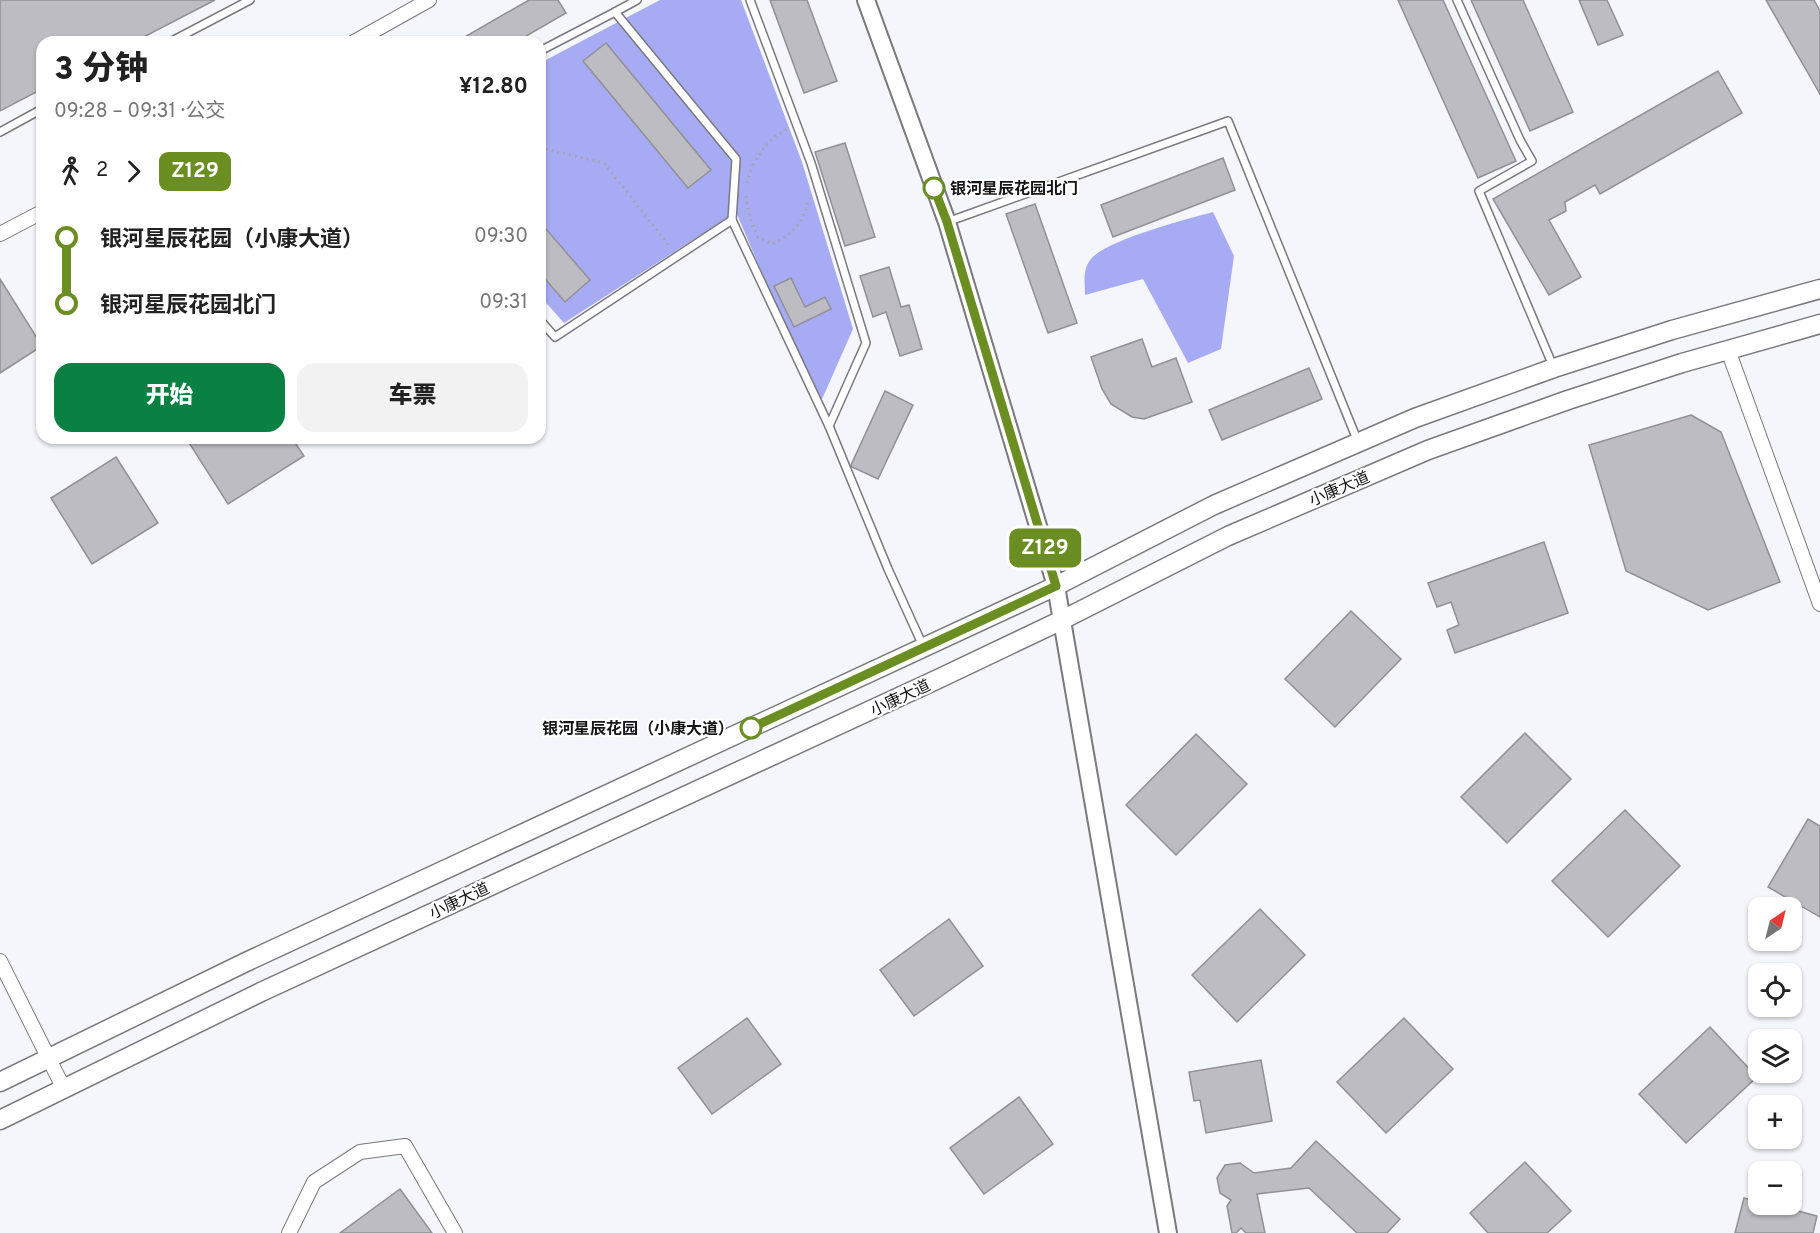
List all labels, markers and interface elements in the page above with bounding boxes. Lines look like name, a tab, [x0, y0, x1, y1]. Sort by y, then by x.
text: 3 分钟	[54, 50, 148, 92]
text: ¥12.80	[459, 74, 528, 101]
text: 09:28 – 09:31 · 公交	[54, 99, 225, 125]
icon: walk	[54, 155, 87, 188]
icon: forward	[117, 155, 150, 188]
text: 2	[96, 158, 108, 184]
text: Z129	[171, 158, 219, 185]
marker: 银河星辰花园北门	[923, 177, 945, 199]
place label: 银河星辰花园北门	[950, 180, 1078, 200]
text: 09:30	[474, 224, 528, 250]
text: 银河星辰花园（小康大道）	[100, 227, 364, 254]
text: 09:31	[479, 290, 528, 316]
text: 银河星辰花园北门	[100, 293, 276, 320]
button: 开始	[54, 363, 285, 432]
button: 车票	[297, 363, 528, 432]
street label: 小康大道	[1306, 468, 1373, 512]
line badge: Z129	[1003, 528, 1087, 568]
text: Z129	[1021, 535, 1069, 562]
street label: 小康大道	[868, 676, 934, 721]
marker: 银河星辰花园（小康大道）	[740, 717, 762, 739]
place label: 银河星辰花园（小康大道）	[542, 720, 734, 740]
street label: 小康大道	[427, 879, 493, 924]
north arrow	[1748, 897, 1802, 951]
map controls	[1748, 897, 1802, 1215]
button: locate	[1748, 963, 1802, 1017]
button: layers	[1748, 1029, 1802, 1083]
button: +	[1748, 1095, 1802, 1149]
button: −	[1748, 1161, 1802, 1215]

